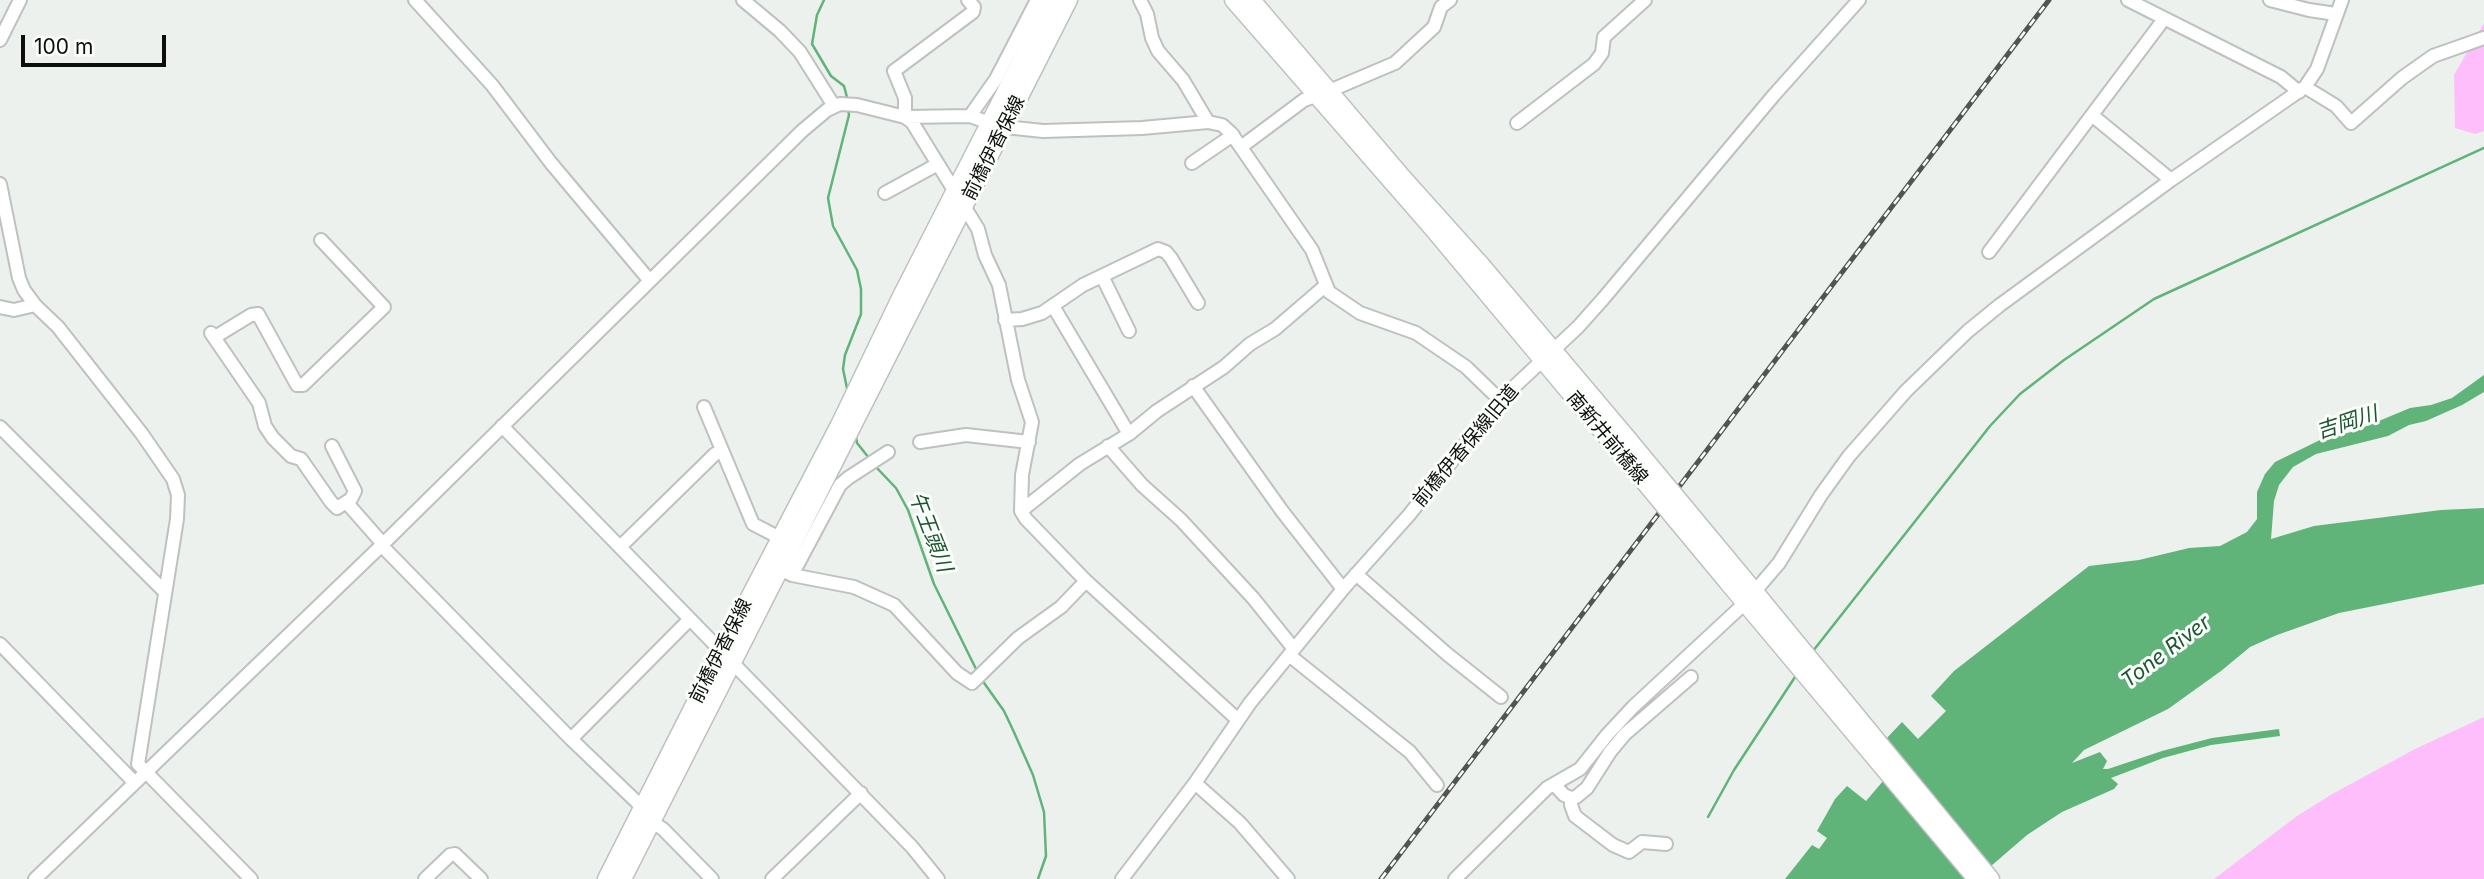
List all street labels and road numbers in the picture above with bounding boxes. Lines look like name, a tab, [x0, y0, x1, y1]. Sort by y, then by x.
street label: 前橋伊香保線	[958, 92, 1030, 204]
street label: 前橋伊香保線旧道	[1408, 380, 1524, 512]
street label: 南新井前橋線	[1562, 387, 1652, 489]
street label: 前橋伊香保線	[685, 595, 757, 707]

